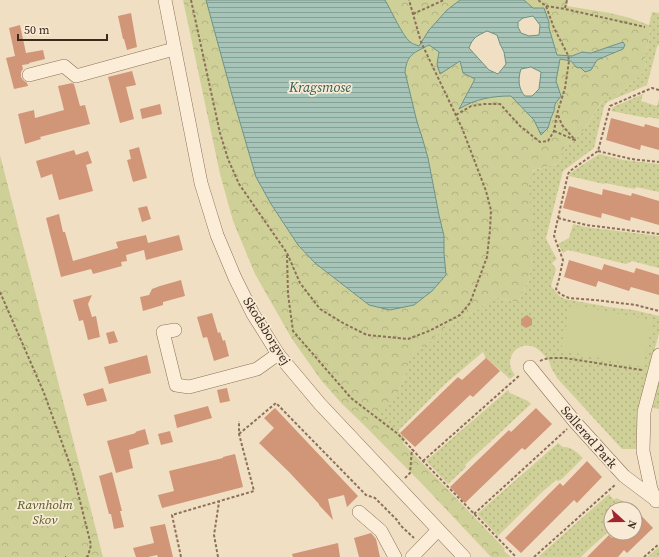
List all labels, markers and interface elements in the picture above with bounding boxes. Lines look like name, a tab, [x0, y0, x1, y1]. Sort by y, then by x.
scale bar	[18, 16, 107, 42]
text: 50 m	[24, 22, 50, 38]
water label: Kragsmose	[288, 77, 351, 97]
street label: Skodsborgvej	[239, 294, 295, 368]
street label: Søllerød Park	[557, 402, 621, 473]
park label: Ravnholm Skov	[16, 496, 73, 528]
north arrow	[603, 501, 643, 541]
text: N	[623, 518, 640, 531]

